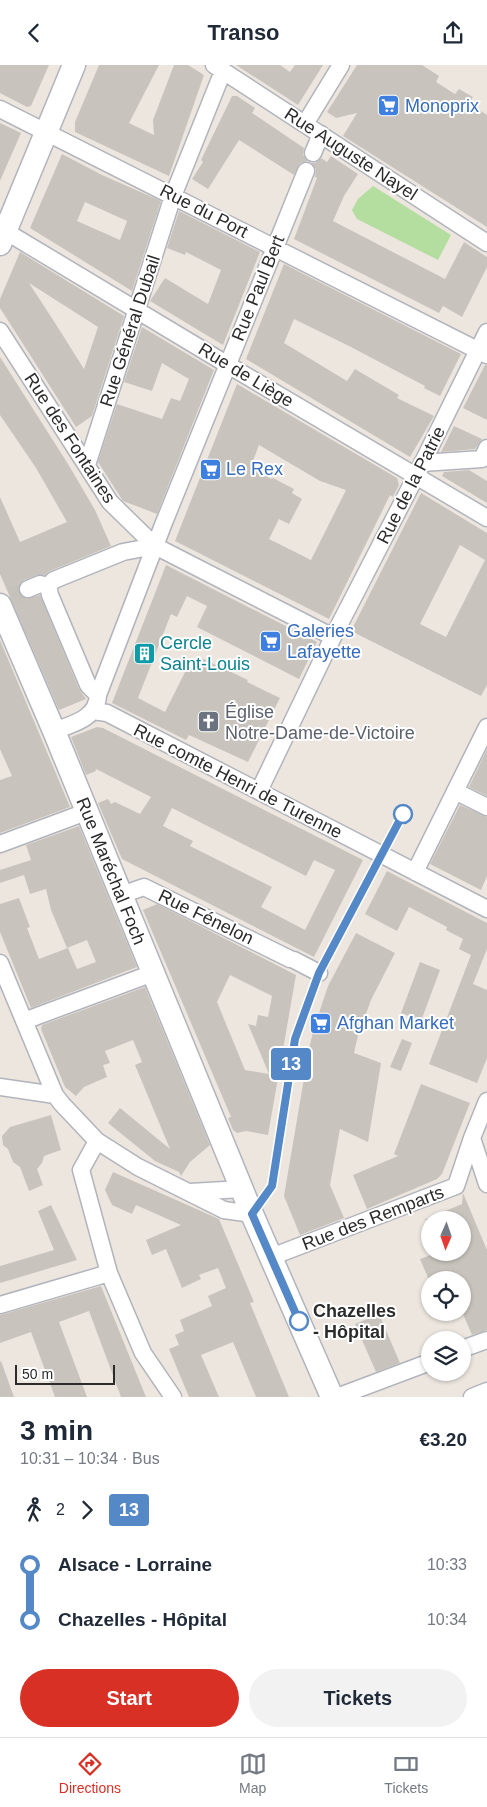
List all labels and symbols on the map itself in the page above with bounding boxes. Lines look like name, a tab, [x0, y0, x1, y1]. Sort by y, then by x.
supermarket icon: Monoprix	[377, 94, 401, 118]
place label: Monoprix	[405, 96, 479, 116]
street label: Rue Auguste Nayel	[281, 104, 421, 204]
street label: Rue du Port	[157, 180, 251, 242]
street label: Rue Paul Bert	[228, 232, 288, 344]
street label: Rue Général Dubail	[96, 253, 164, 409]
street label: Rue de Liège	[195, 339, 297, 411]
street label: Rue des Fontaines	[20, 369, 120, 507]
street label: Rue de la Patrie	[373, 423, 449, 547]
supermarket icon: Le Rex	[198, 457, 222, 481]
place label: Le Rex	[226, 459, 283, 479]
place label: Galeries Lafayette	[287, 621, 361, 662]
supermarket icon: Galeries Lafayette	[259, 629, 283, 653]
place label: Cercle Saint-Louis	[160, 633, 250, 674]
building icon: Cercle Saint-Louis	[132, 641, 156, 665]
place label: Église Notre-Dame-de-Victoire	[225, 702, 415, 743]
church icon: Église Notre-Dame-de-Victoire	[197, 710, 221, 734]
street label: Rue comte Henri de Turenne	[130, 720, 346, 842]
street label: Rue Maréchal Foch	[72, 794, 150, 948]
unlabelled marker	[393, 804, 413, 824]
street label: Rue Fénelon	[155, 885, 257, 949]
supermarket icon: Afghan Market	[309, 1011, 333, 1035]
place label: Afghan Market	[337, 1013, 454, 1033]
line badge: 13	[268, 1048, 314, 1080]
street label: Rue des Remparts	[299, 1182, 447, 1254]
north arrow	[421, 1211, 471, 1261]
place label: Chazelles - Hôpital	[313, 1301, 396, 1342]
marker: Chazelles - Hôpital	[289, 1311, 309, 1331]
scale bar	[15, 1362, 115, 1385]

